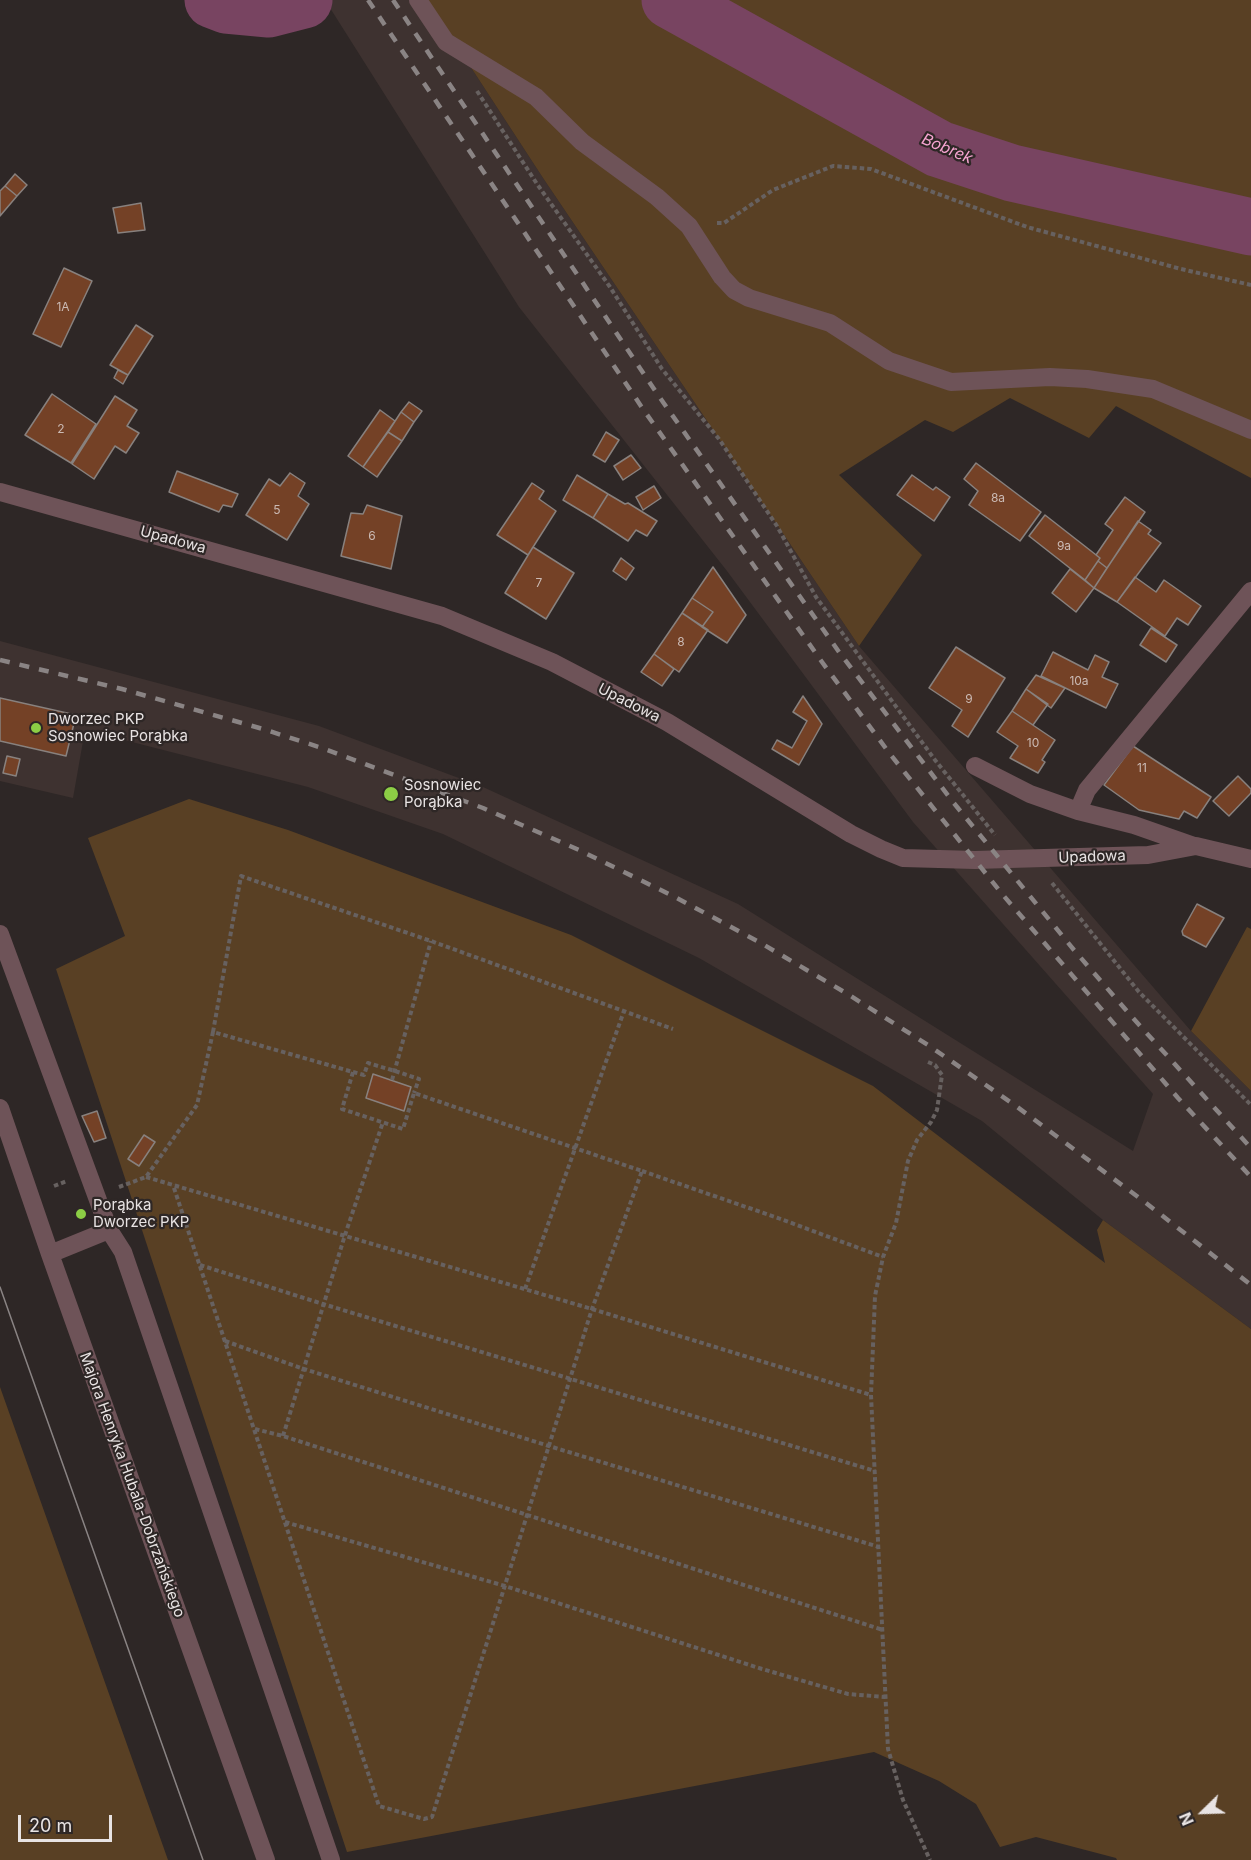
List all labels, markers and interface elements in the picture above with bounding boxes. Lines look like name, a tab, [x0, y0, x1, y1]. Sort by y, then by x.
water label: Bobrek	[919, 130, 975, 168]
house number: 1A	[56, 300, 70, 314]
house number: 2	[57, 422, 65, 436]
house number: 8a	[991, 491, 1005, 505]
house number: 5	[273, 503, 281, 517]
street label: Upadowa	[138, 523, 208, 557]
house number: 6	[368, 529, 376, 543]
house number: 9a	[1057, 539, 1071, 553]
house number: 7	[536, 576, 542, 590]
house number: 8	[677, 635, 685, 649]
house number: 10a	[1069, 674, 1089, 688]
street label: Upadowa	[595, 680, 663, 726]
house number: 9	[965, 692, 973, 706]
place label: Dworzec PKP Sosnowiec Porąbka	[48, 710, 188, 745]
marker: Dworzec PKP Sosnowiec Porąbka	[29, 721, 43, 735]
house number: 10	[1027, 736, 1039, 750]
house number: 11	[1137, 761, 1147, 775]
place label: Sosnowiec Porąbka	[404, 776, 481, 811]
marker: Sosnowiec Porąbka	[382, 785, 400, 803]
street label: Upadowa	[1058, 847, 1126, 867]
place label: Porąbka Dworzec PKP	[93, 1196, 189, 1231]
marker: Porąbka Dworzec PKP	[74, 1207, 88, 1221]
street label: Majora Henryka Hubala-Dobrzańskiego	[76, 1350, 188, 1620]
north arrow	[1173, 1782, 1233, 1842]
scale bar	[21, 1803, 116, 1841]
text: N	[1175, 1810, 1198, 1829]
text: 20 m	[29, 1815, 72, 1836]

